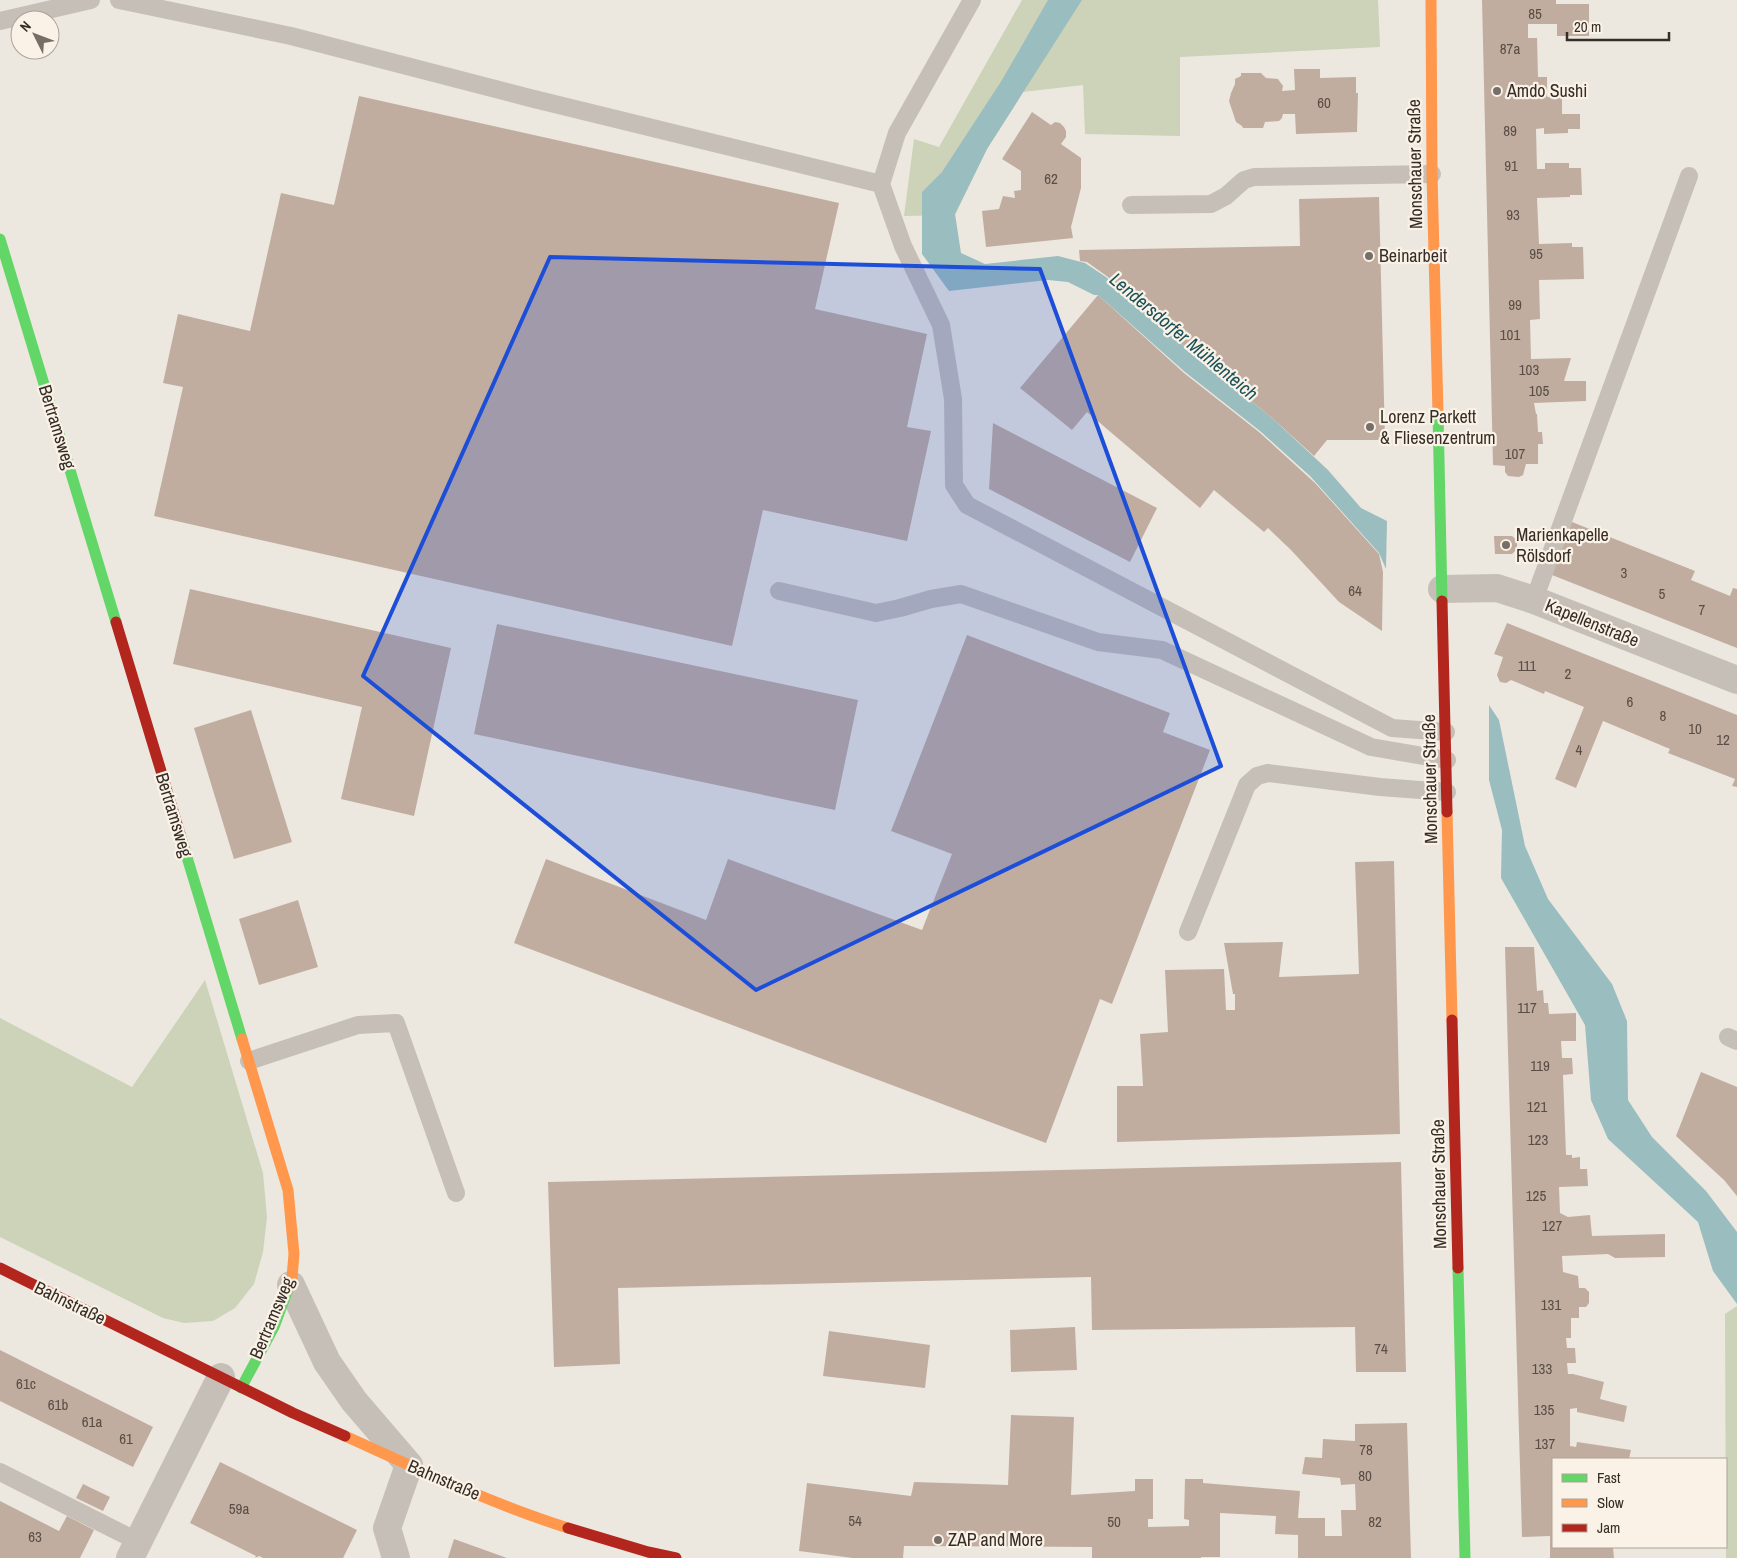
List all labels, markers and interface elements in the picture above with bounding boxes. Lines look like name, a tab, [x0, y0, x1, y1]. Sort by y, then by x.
house number: 85	[1528, 3, 1542, 24]
north arrow	[10, 10, 60, 60]
scale bar	[1567, 10, 1670, 42]
text: 20 m	[1574, 16, 1601, 37]
text: N	[16, 17, 35, 35]
house number: 87a	[1500, 38, 1520, 59]
place label: Amdo Sushi	[1506, 78, 1587, 103]
marker: Amdo Sushi	[1491, 85, 1503, 97]
house number: 60	[1317, 92, 1331, 113]
street label: Monschauer Straße	[1401, 99, 1428, 229]
house number: 89	[1503, 120, 1517, 141]
house number: 91	[1504, 155, 1518, 176]
house number: 62	[1044, 168, 1058, 189]
house number: 93	[1506, 204, 1520, 225]
place label: Beinarbeit	[1379, 243, 1447, 268]
house number: 95	[1529, 243, 1543, 264]
marker: Beinarbeit	[1363, 250, 1375, 262]
water label: Lendersdorfer Mühlenteich	[1104, 266, 1264, 406]
house number: 99	[1508, 294, 1522, 315]
house number: 101	[1500, 324, 1520, 345]
house number: 103	[1519, 359, 1539, 380]
house number: 105	[1529, 380, 1549, 401]
street label: Bertramsweg	[33, 382, 82, 473]
place label: Lorenz Parkett & Fliesenzentrum	[1380, 404, 1496, 450]
marker: Lorenz Parkett & Fliesenzentrum	[1364, 421, 1376, 433]
house number: 107	[1505, 443, 1525, 464]
place label: Marienkapelle Rölsdorf	[1516, 522, 1609, 568]
marker: Marienkapelle Rölsdorf	[1500, 539, 1512, 551]
house number: 3	[1621, 562, 1628, 583]
house number: 64	[1348, 580, 1362, 601]
house number: 5	[1659, 583, 1666, 604]
street label: Kapellenstraße	[1541, 592, 1643, 653]
house number: 7	[1699, 599, 1706, 620]
house number: 111	[1518, 655, 1537, 676]
house number: 2	[1565, 663, 1572, 684]
house number: 6	[1627, 691, 1634, 712]
house number: 8	[1660, 705, 1667, 726]
street label: Monschauer Straße	[1416, 714, 1443, 844]
house number: 10	[1688, 718, 1702, 739]
house number: 12	[1716, 729, 1730, 750]
house number: 4	[1576, 739, 1583, 760]
street label: Bertramsweg	[150, 770, 199, 861]
house number: 117	[1517, 997, 1537, 1018]
house number: 119	[1530, 1055, 1550, 1076]
house number: 121	[1527, 1096, 1547, 1117]
street label: Monschauer Straße	[1425, 1119, 1452, 1249]
house number: 123	[1528, 1129, 1548, 1150]
house number: 125	[1526, 1185, 1546, 1206]
house number: 127	[1542, 1215, 1562, 1236]
street label: Bertramsweg	[243, 1272, 300, 1363]
street label: Bahnstraße	[30, 1275, 110, 1331]
house number: 131	[1541, 1294, 1561, 1315]
house number: 74	[1374, 1338, 1388, 1359]
house number: 133	[1532, 1358, 1552, 1379]
house number: 61c	[16, 1373, 36, 1394]
house number: 61b	[48, 1394, 68, 1415]
house number: 135	[1534, 1399, 1554, 1420]
house number: 61a	[82, 1411, 102, 1432]
house number: 61	[119, 1428, 133, 1449]
house number: 137	[1535, 1433, 1555, 1454]
house number: 78	[1359, 1439, 1373, 1460]
street label: Bahnstraße	[404, 1453, 484, 1506]
legend	[1552, 1458, 1727, 1548]
house number: 80	[1358, 1465, 1372, 1486]
text: Fast	[1597, 1467, 1621, 1488]
text: Slow	[1597, 1492, 1624, 1513]
house number: 59a	[229, 1498, 249, 1519]
house number: 54	[848, 1510, 862, 1531]
house number: 50	[1107, 1511, 1121, 1532]
house number: 82	[1368, 1511, 1382, 1532]
text: Jam	[1597, 1517, 1620, 1538]
house number: 63	[28, 1526, 42, 1547]
place label: ZAP and More	[948, 1527, 1043, 1552]
marker: ZAP and More	[932, 1534, 944, 1546]

